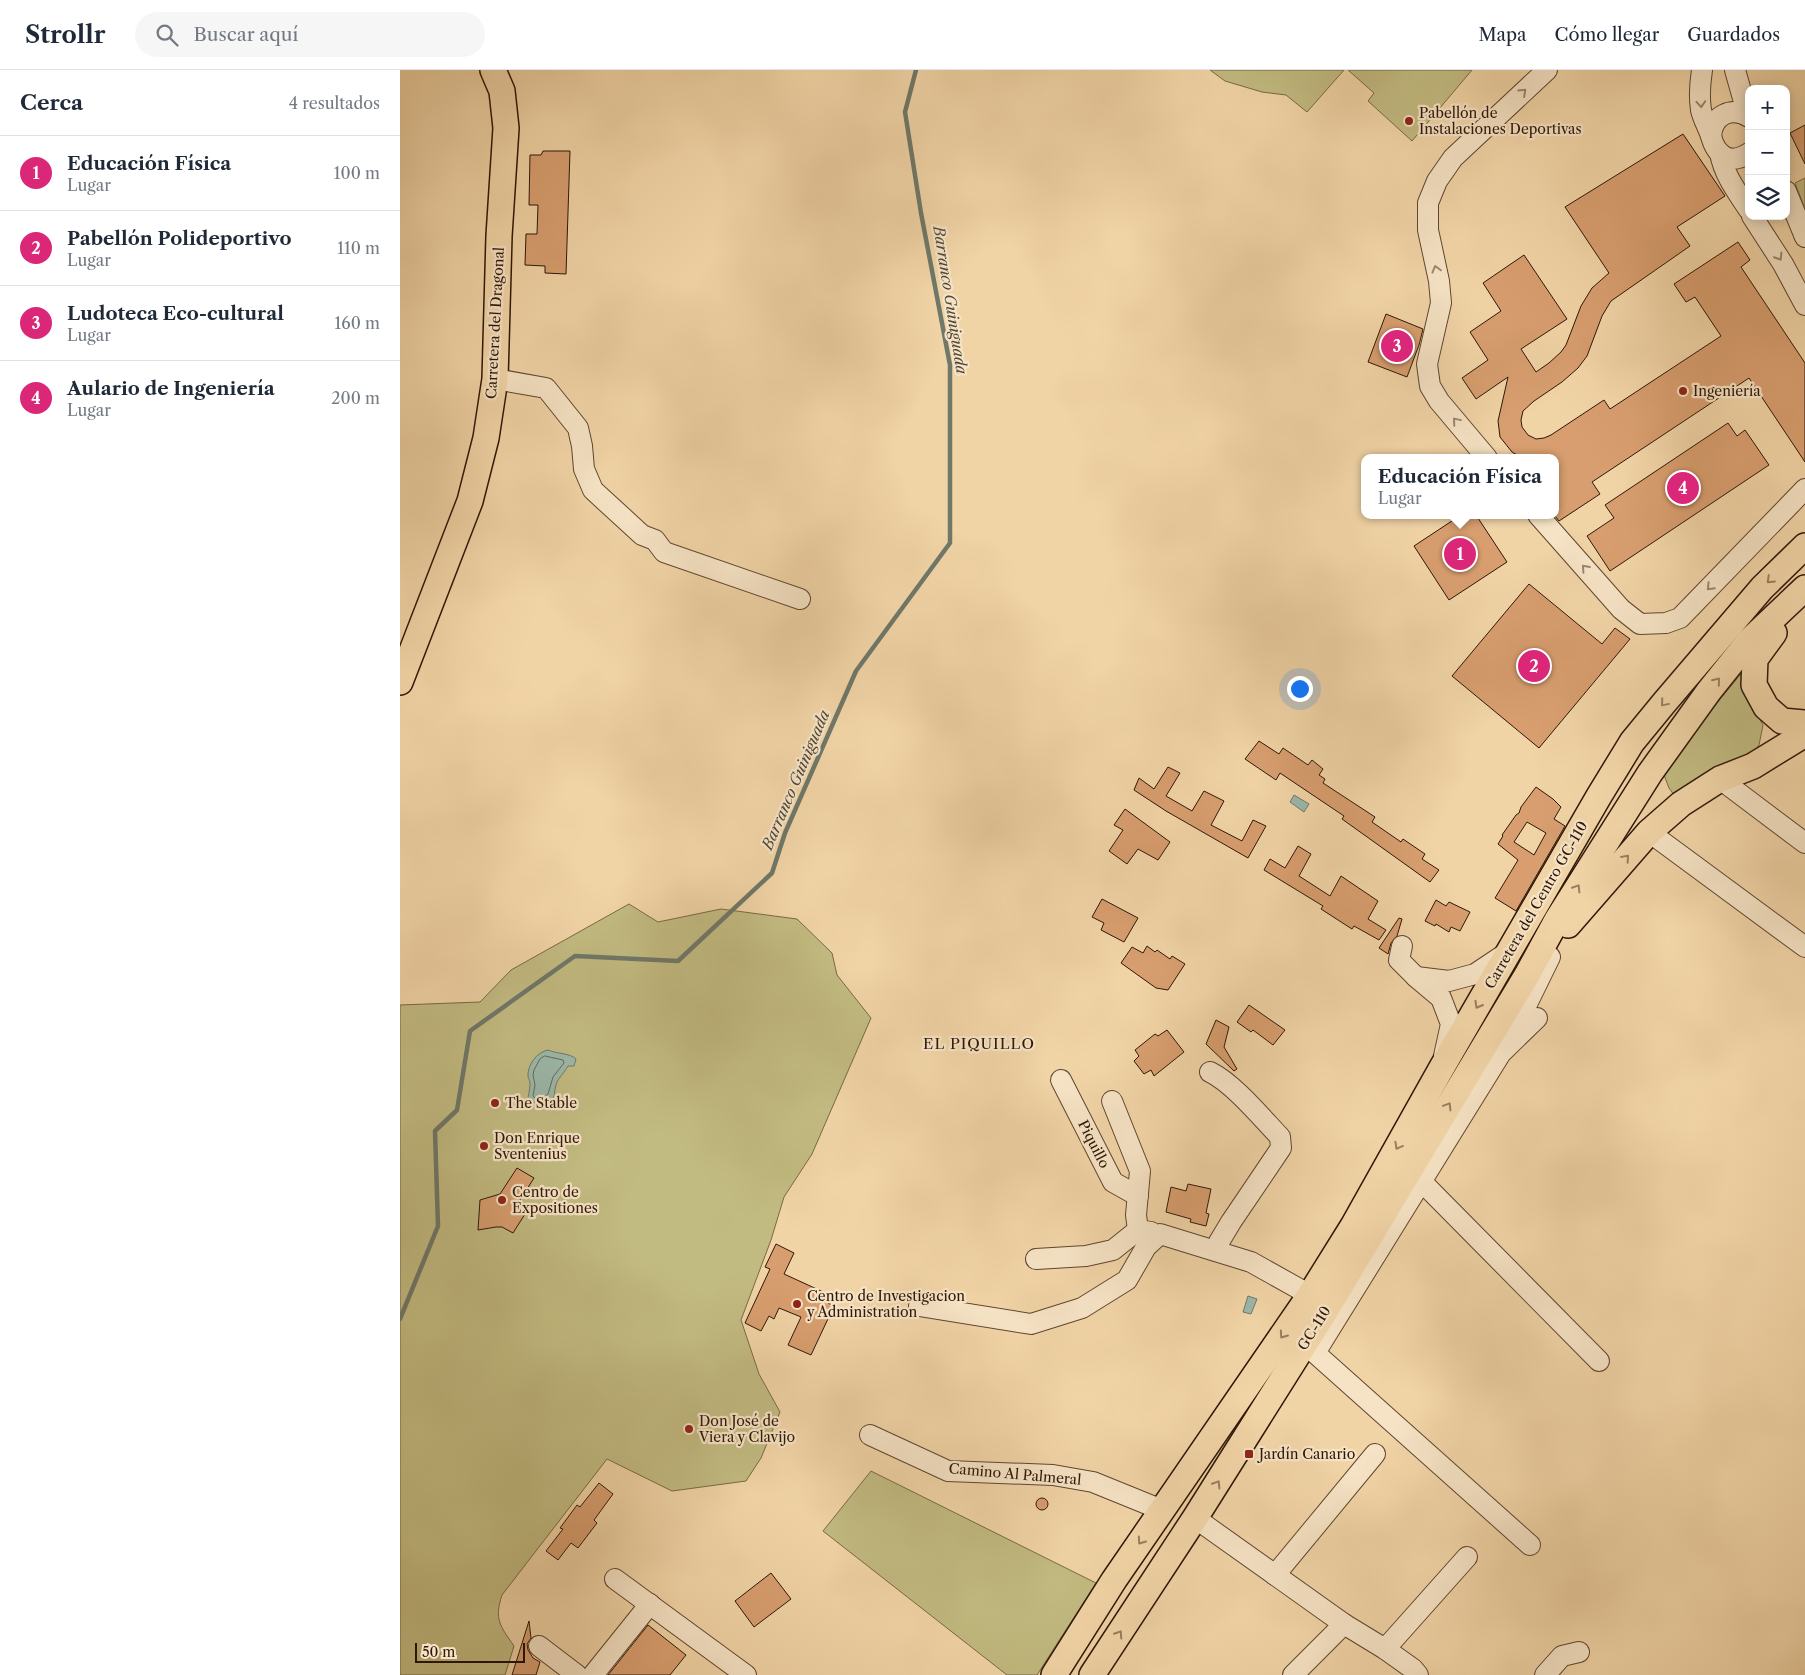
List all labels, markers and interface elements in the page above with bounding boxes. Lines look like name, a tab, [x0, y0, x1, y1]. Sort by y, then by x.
search box	[135, 12, 485, 57]
text: Strollr	[25, 20, 105, 49]
icon: search	[153, 21, 181, 49]
text: Buscar aquí	[193, 23, 298, 46]
text: Mapa	[1478, 24, 1527, 46]
text: Cómo llegar	[1555, 24, 1659, 46]
text: Guardados	[1687, 24, 1780, 46]
map controls	[1745, 85, 1790, 220]
button: +	[1745, 85, 1790, 130]
one-way arrow	[1518, 89, 1527, 98]
text: Cerca	[20, 90, 83, 115]
text: 4 resultados	[289, 93, 380, 113]
one-way arrow	[1695, 100, 1706, 108]
place label: Pabellón de Instalaciones Deportivas	[1419, 104, 1582, 138]
marker: Pabellón de Instalaciones Deportivas	[1403, 115, 1415, 127]
button: −	[1745, 130, 1790, 175]
text: Educación Física	[67, 152, 231, 175]
text: 1	[32, 163, 40, 183]
text: 100 m	[334, 163, 380, 183]
text: Lugar	[67, 175, 111, 195]
button: layers	[1745, 175, 1790, 220]
water label: Barranco Guiniguada	[929, 223, 972, 376]
text: Pabellón Polideportivo	[67, 227, 291, 250]
text: 2	[31, 238, 41, 258]
text: 110 m	[337, 238, 380, 258]
street label: Carretera del Dragonal	[482, 247, 508, 399]
text: Lugar	[67, 250, 111, 270]
one-way arrow	[1772, 252, 1782, 261]
one-way arrow	[1432, 265, 1442, 273]
text: Ludoteca Eco-cultural	[67, 302, 284, 325]
text: 3	[31, 313, 41, 333]
text: 160 m	[335, 313, 380, 333]
text: Lugar	[67, 325, 111, 345]
pin: 3	[1381, 327, 1413, 365]
text: Aulario de Ingeniería	[67, 377, 275, 400]
place label: Ingeniería	[1693, 382, 1761, 400]
marker: Ingeniería	[1677, 385, 1689, 397]
text: 4	[31, 388, 41, 408]
text: 200 m	[331, 388, 380, 408]
text: Lugar	[67, 400, 111, 420]
one-way arrow	[1452, 417, 1461, 426]
popup	[1361, 454, 1559, 519]
text: Educación Física	[1378, 465, 1542, 488]
pin: 4	[1667, 469, 1699, 507]
text: Lugar	[1378, 488, 1422, 508]
pin: 1	[1444, 535, 1476, 573]
one-way arrow	[1582, 565, 1591, 574]
one-way arrow	[1766, 574, 1775, 583]
one-way arrow	[1707, 581, 1716, 590]
pin: 2	[1518, 647, 1550, 685]
your location	[1287, 676, 1313, 702]
one-way arrow	[1712, 677, 1721, 686]
one-way arrow	[1661, 697, 1669, 706]
water label: Barranco Guiniguada	[757, 707, 834, 853]
street label: Carretera del Centro GC-110	[1481, 818, 1592, 992]
one-way arrow	[1620, 855, 1629, 864]
one-way arrow	[1571, 884, 1581, 893]
one-way arrow	[1474, 1000, 1484, 1009]
district label: EL PIQUILLO	[923, 1034, 1035, 1053]
place label: The Stable	[505, 1094, 577, 1112]
marker: The Stable	[489, 1097, 501, 1109]
one-way arrow	[1442, 1103, 1452, 1112]
street label: Piquillo	[1074, 1117, 1114, 1171]
place label: Don Enrique Sventenius	[494, 1129, 580, 1163]
marker: Don Enrique Sventenius	[478, 1140, 490, 1152]
one-way arrow	[1394, 1141, 1404, 1150]
place label: Centro de Expositiones	[512, 1183, 598, 1217]
marker: Centro de Expositiones	[496, 1194, 508, 1206]
place label: Centro de Investigacion y Administration	[806, 1287, 965, 1321]
marker: Centro de Investigacion y Administration	[791, 1298, 803, 1310]
street label: GC-110	[1293, 1302, 1335, 1354]
one-way arrow	[1280, 1329, 1289, 1339]
place label: Don José de Viera y Clavijo	[698, 1412, 795, 1446]
marker: Don José de Viera y Clavijo	[683, 1423, 695, 1435]
place label: Jardín Canario	[1257, 1445, 1355, 1463]
marker: Jardín Canario	[1243, 1448, 1255, 1460]
street label: Camino Al Palmeral	[948, 1459, 1082, 1489]
one-way arrow	[1211, 1480, 1220, 1489]
one-way arrow	[1138, 1535, 1147, 1545]
one-way arrow	[1112, 1631, 1122, 1640]
scale bar	[415, 1640, 525, 1663]
text: 50 m	[422, 1643, 455, 1661]

